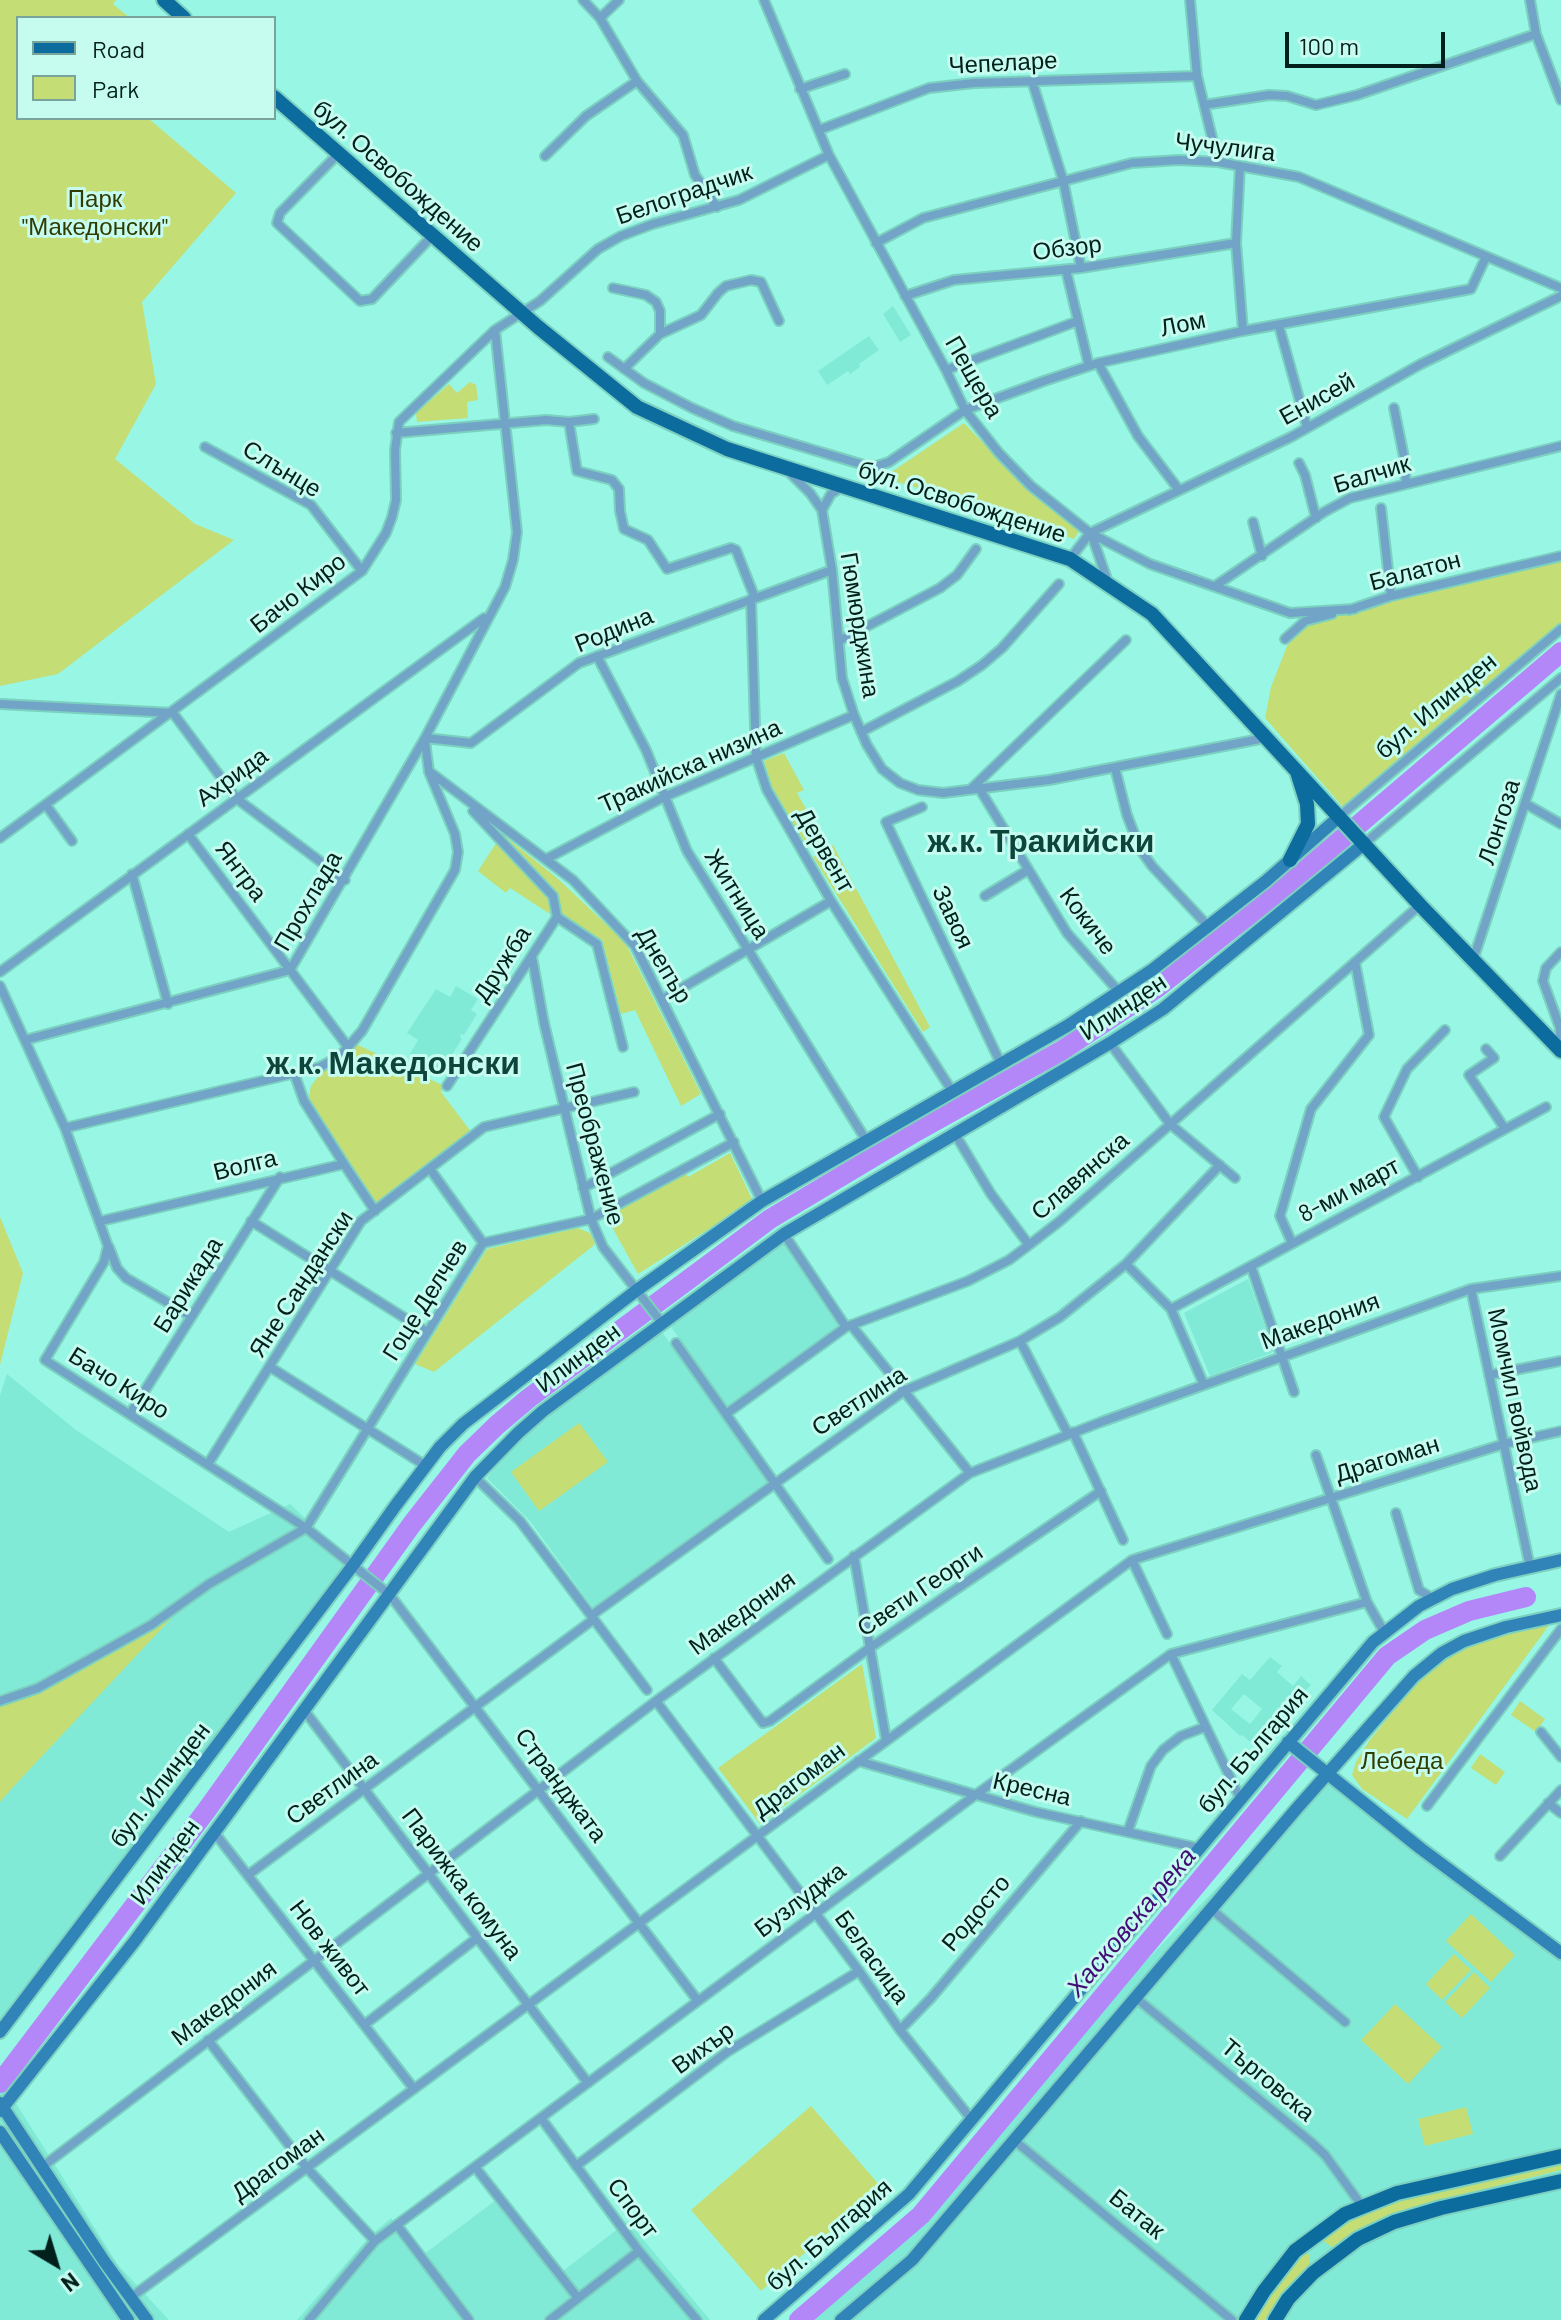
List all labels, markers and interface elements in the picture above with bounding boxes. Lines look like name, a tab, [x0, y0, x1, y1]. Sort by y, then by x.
legend	[16, 16, 276, 120]
scale bar	[1289, 16, 1449, 66]
text: 100 m	[1299, 31, 1359, 60]
text: Road	[92, 34, 145, 63]
street label: Чепеларе	[948, 46, 1058, 80]
text: Park	[92, 74, 139, 103]
street label: бул. Освобождение	[307, 94, 489, 258]
street label: Чучулига	[1173, 127, 1277, 167]
street label: Белоградчик	[612, 157, 756, 231]
park label: Парк "Македонски"	[22, 185, 168, 241]
street label: Обзор	[1031, 229, 1103, 267]
street label: Лом	[1158, 305, 1208, 343]
street label: Пещера	[939, 331, 1009, 423]
street label: Енисей	[1274, 367, 1360, 431]
street label: Слънце	[238, 434, 326, 504]
street label: Балчик	[1330, 449, 1414, 499]
street label: бул. Освобождение	[854, 455, 1070, 549]
street label: Балатон	[1366, 545, 1464, 597]
street label: Бачо Киро	[244, 547, 352, 639]
street label: Гюмюрджина	[834, 550, 886, 700]
street label: Родина	[571, 601, 657, 659]
street label: бул. Илинден	[1370, 647, 1502, 765]
street label: Тракийска низина	[595, 713, 785, 819]
street label: Ахрида	[190, 741, 274, 813]
street label: Лонгоза	[1472, 776, 1526, 868]
street label: Дервент	[789, 803, 861, 897]
district label: ж.к. Тракийски	[928, 822, 1154, 860]
street label: Янтра	[209, 835, 273, 907]
street label: Житница	[698, 844, 776, 944]
street label: Прохлада	[268, 846, 348, 956]
street label: Завоя	[926, 881, 980, 953]
street label: Кокиче	[1053, 882, 1123, 960]
street label: Дружба	[467, 921, 537, 1007]
street label: Днепър	[630, 921, 698, 1009]
street label: Илинден	[1074, 968, 1172, 1046]
district label: ж.к. Македонски	[266, 1044, 520, 1082]
street label: Преображение	[559, 1060, 631, 1228]
street label: Славянска	[1025, 1126, 1135, 1226]
street label: Волга	[210, 1143, 280, 1187]
street label: 8-ми март	[1294, 1151, 1404, 1229]
street label: Яне Сандански	[243, 1205, 359, 1363]
street label: Барикада	[147, 1232, 229, 1338]
street label: Гоце Делчев	[376, 1234, 474, 1366]
street label: Македония	[1257, 1286, 1383, 1356]
street label: Момчил войвода	[1482, 1306, 1548, 1494]
street label: Илинден	[530, 1317, 626, 1399]
street label: Бачо Киро	[63, 1341, 175, 1425]
street label: Светлина	[806, 1360, 912, 1442]
street label: Драгоман	[1331, 1429, 1443, 1489]
street label: Свети Георги	[852, 1537, 988, 1643]
street label: Македония	[683, 1565, 801, 1661]
street label: бул. България	[1192, 1681, 1314, 1819]
street label: бул. Илинден	[104, 1717, 216, 1853]
street label: Странджата	[509, 1722, 613, 1848]
street label: Драгоман	[747, 1736, 851, 1824]
street label: Светлина	[280, 1745, 384, 1831]
park label: Лебеда	[1361, 1747, 1443, 1775]
street label: Кресна	[990, 1766, 1074, 1812]
street label: Парижка комуна	[396, 1803, 528, 1965]
street label: Илинден	[124, 1814, 206, 1910]
water label: Хасковска река	[1060, 1841, 1202, 2003]
street label: Бузлуджа	[749, 1856, 851, 1944]
street label: Родосто	[936, 1869, 1016, 1957]
street label: Нов живот	[284, 1894, 376, 2002]
street label: Беласица	[829, 1905, 915, 2009]
street label: Македония	[166, 1954, 282, 2052]
street label: Вихър	[666, 2016, 740, 2080]
street label: Търговска	[1215, 2033, 1321, 2127]
street label: Драгоман	[226, 2121, 330, 2207]
street label: Спорт	[601, 2172, 665, 2244]
street label: бул. България	[761, 2173, 897, 2297]
street label: Батак	[1103, 2183, 1171, 2245]
north arrow	[16, 2224, 96, 2304]
text: N	[57, 2268, 85, 2298]

